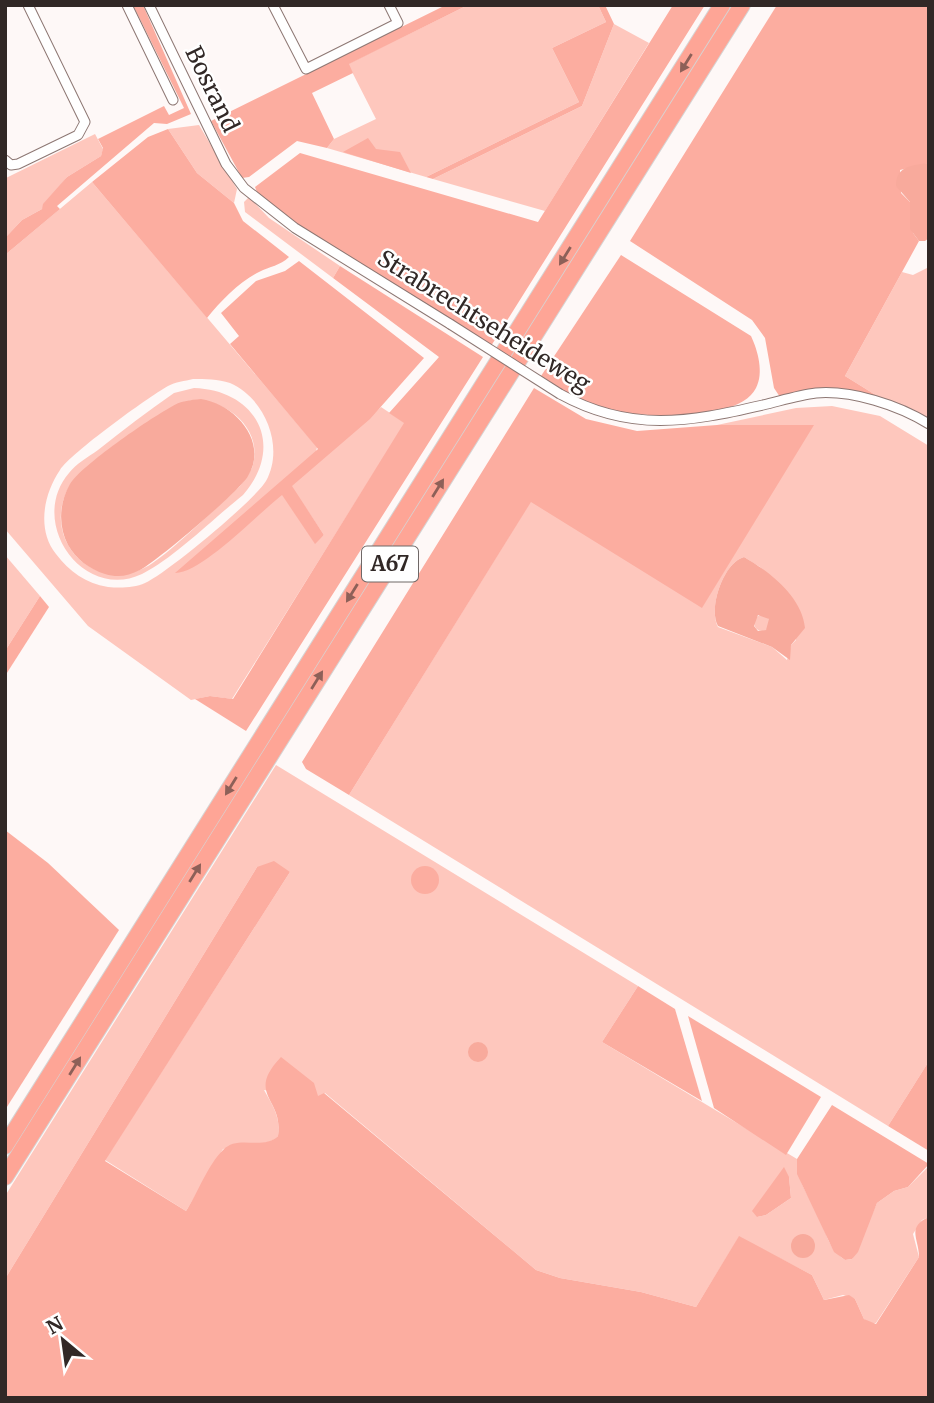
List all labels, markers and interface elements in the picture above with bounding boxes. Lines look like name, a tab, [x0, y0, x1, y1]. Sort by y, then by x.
street label: Bosrand	[179, 41, 246, 137]
one-way arrow	[679, 53, 692, 73]
street label: Strabrechtseheideweg	[373, 243, 596, 398]
one-way arrow	[558, 246, 571, 265]
one-way arrow	[431, 478, 444, 498]
road number: A67	[362, 546, 418, 582]
one-way arrow	[346, 584, 359, 603]
one-way arrow	[310, 671, 323, 690]
one-way arrow	[225, 776, 238, 796]
one-way arrow	[189, 863, 202, 883]
one-way arrow	[68, 1056, 81, 1075]
north arrow	[28, 1305, 98, 1375]
text: N	[42, 1311, 67, 1339]

